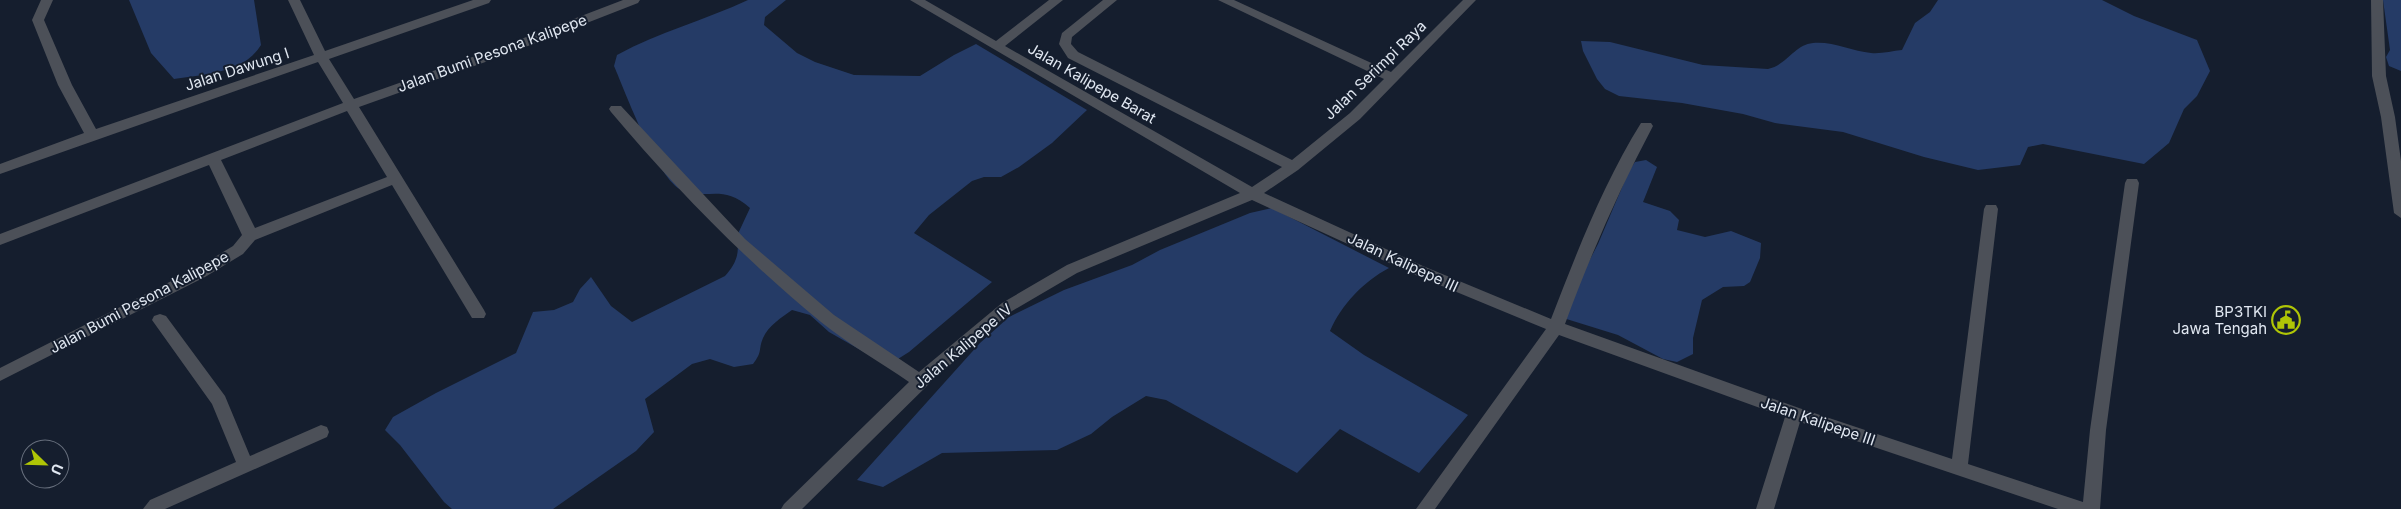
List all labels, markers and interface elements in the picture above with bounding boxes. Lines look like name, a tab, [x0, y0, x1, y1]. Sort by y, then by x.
street label: Jalan Bumi Pesona Kalipepe	[395, 10, 589, 96]
street label: Jalan Serimpi Raya	[1320, 16, 1430, 124]
street label: Jalan Kalipepe Barat	[1024, 38, 1160, 128]
street label: Jalan Dawung I	[182, 43, 292, 95]
street label: Jalan Kalipepe III	[1345, 228, 1461, 296]
street label: Jalan Bumi Pesona Kalipepe	[46, 247, 232, 357]
street label: Jalan Kalipepe IV	[910, 299, 1016, 393]
place label: BP3TKI Jawa Tengah	[2172, 302, 2267, 338]
public building icon: BP3TKI Jawa Tengah	[2271, 305, 2301, 335]
street label: Jalan Kalipepe III	[1758, 392, 1878, 450]
north arrow	[20, 439, 70, 489]
text: U	[48, 461, 67, 477]

